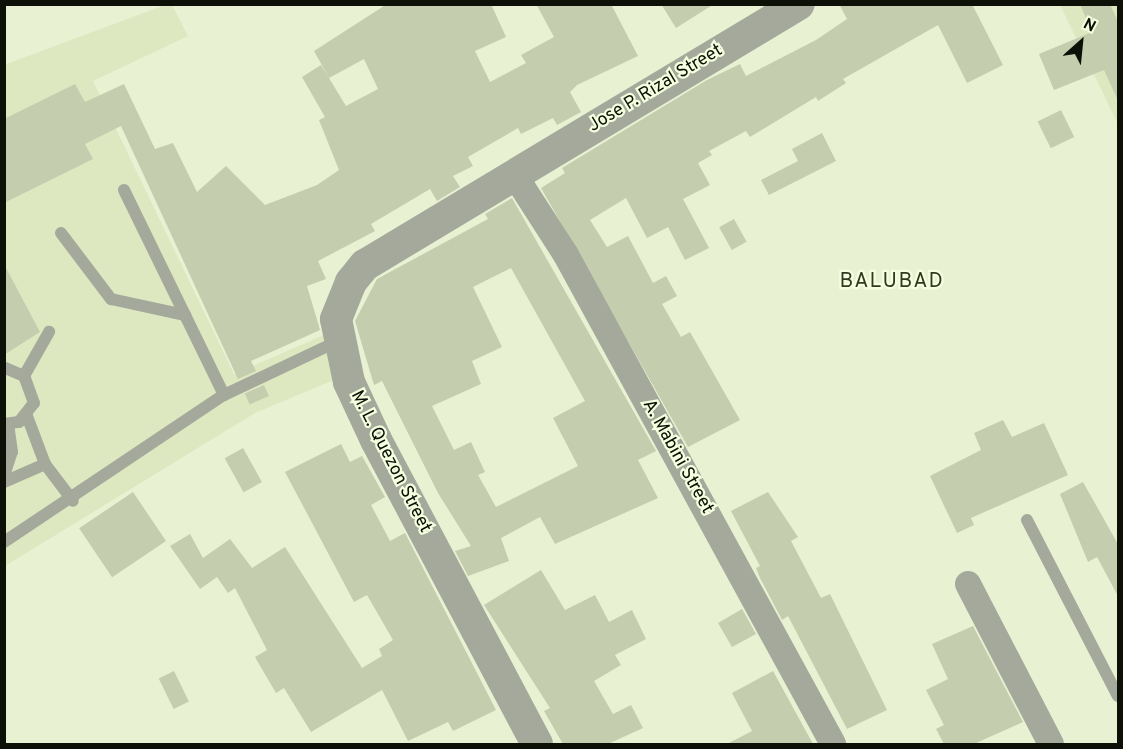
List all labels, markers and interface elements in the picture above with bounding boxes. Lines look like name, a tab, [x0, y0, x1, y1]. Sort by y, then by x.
north arrow	[1051, 12, 1111, 72]
text: N	[1080, 14, 1099, 37]
street label: Jose P. Rizal Street	[585, 40, 727, 138]
district label: BALUBAD	[840, 269, 944, 295]
street label: M. L. Quezon Street	[345, 387, 435, 537]
street label: A. Mabini Street	[637, 396, 717, 518]

